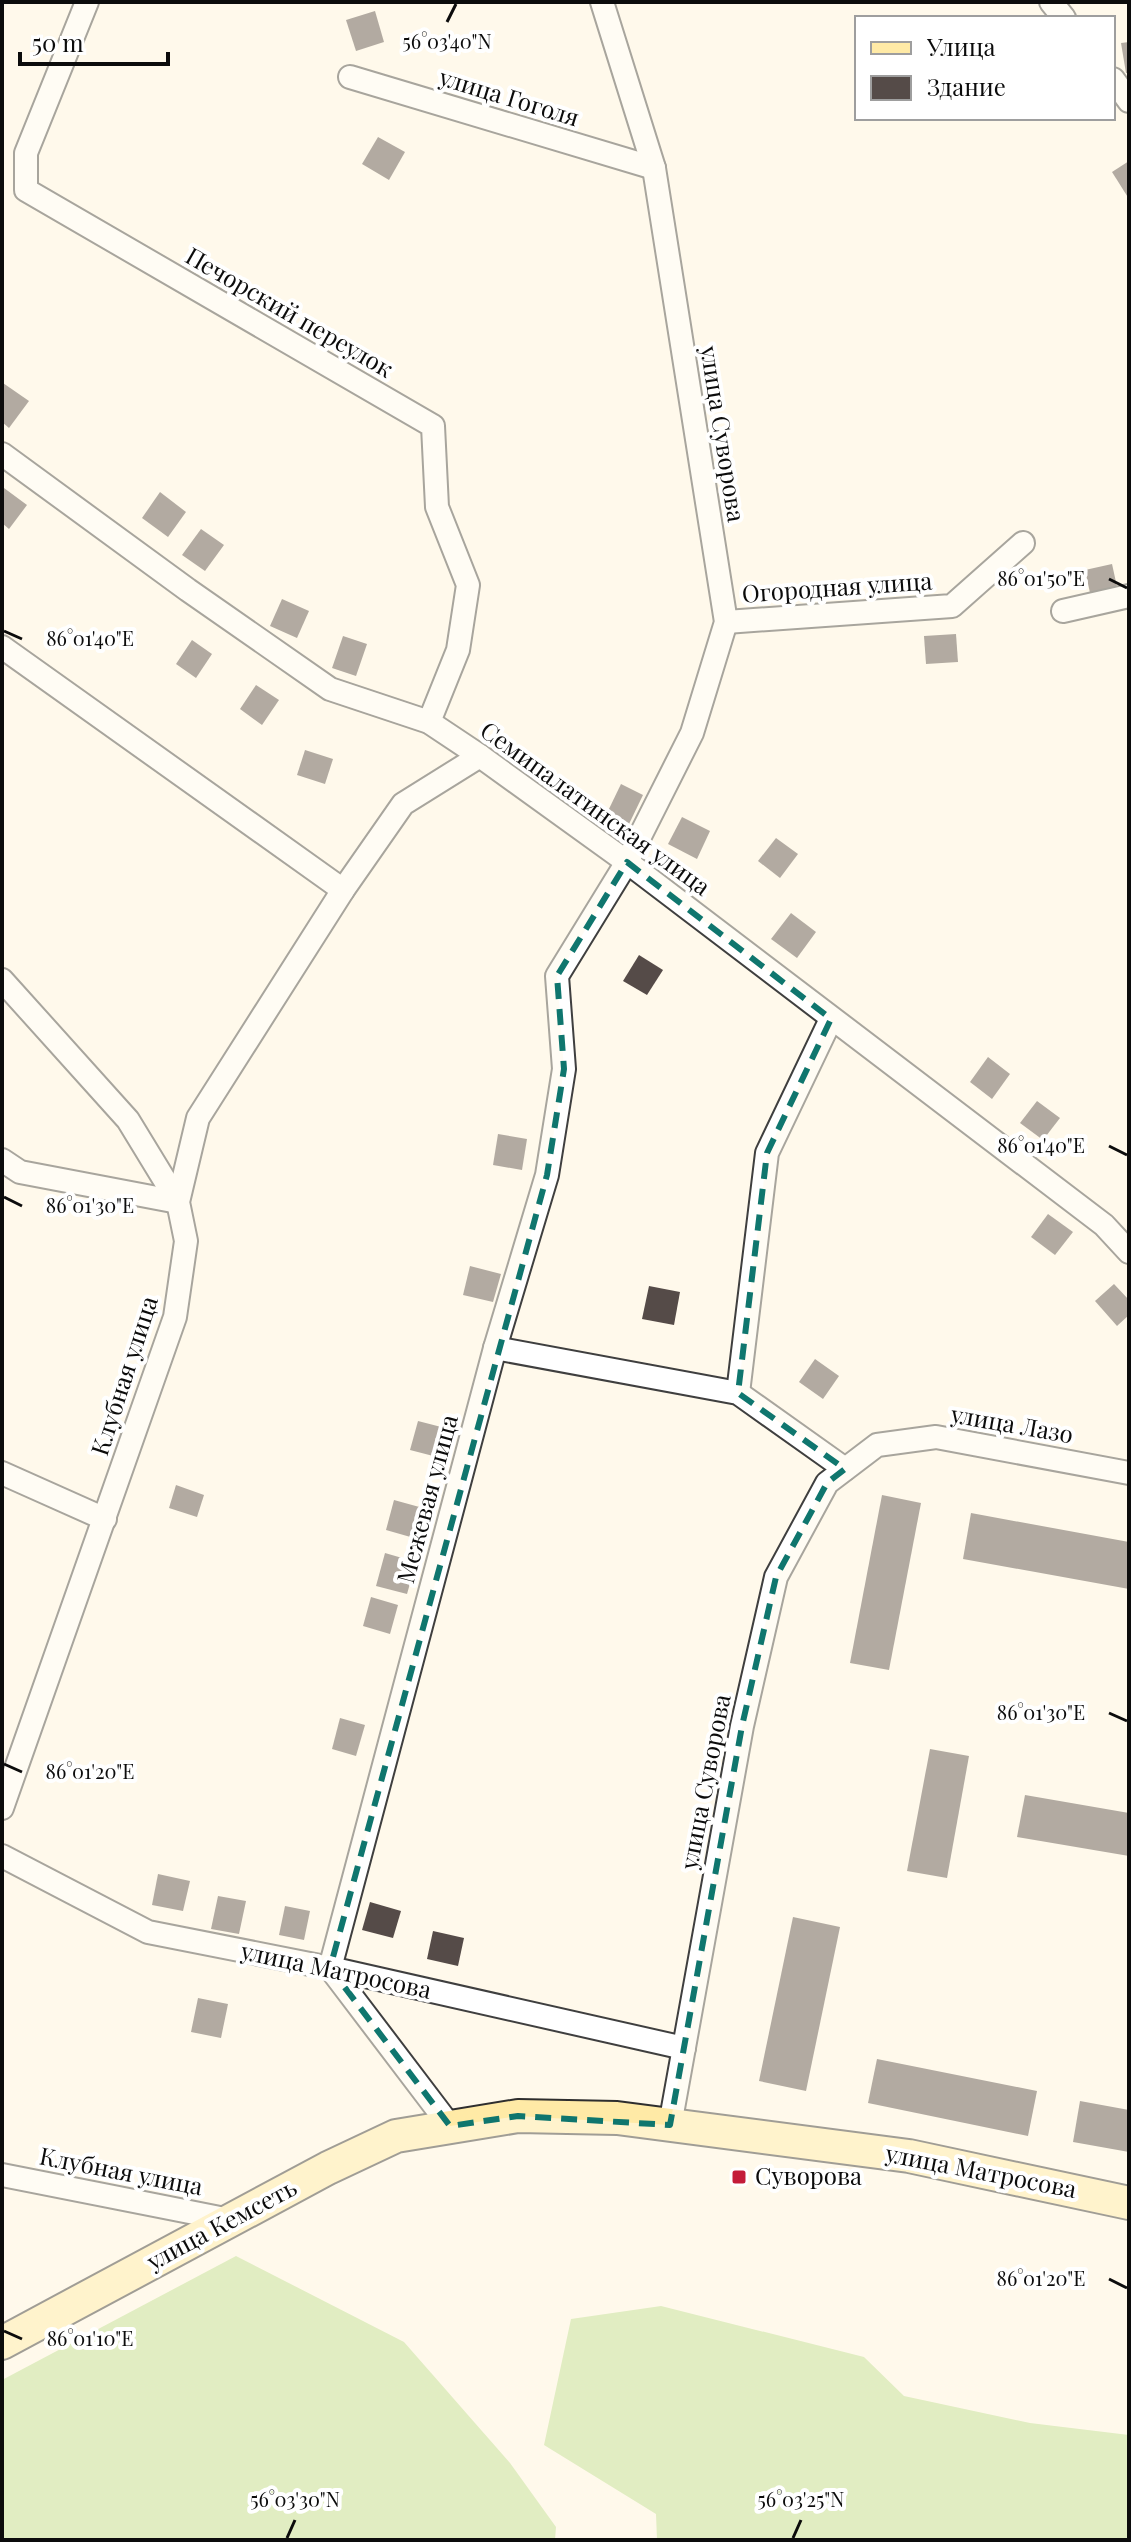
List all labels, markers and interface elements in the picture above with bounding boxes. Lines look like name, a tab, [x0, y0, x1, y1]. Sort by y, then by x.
scale bar	[20, 16, 168, 66]
legend	[855, 16, 1115, 120]
text: 50 m	[32, 26, 84, 58]
text: 56°03'40"N	[402, 27, 492, 54]
text: Улица	[926, 30, 996, 62]
street label: улица Гоголя	[435, 59, 583, 133]
text: Здание	[927, 70, 1006, 102]
street label: Печорский переулок	[180, 239, 400, 384]
street label: улица Суворова	[694, 342, 754, 524]
street label: Огородная улица	[741, 563, 933, 609]
text: 86°01'50"E	[997, 564, 1085, 591]
text: 86°01'40"E	[46, 624, 134, 651]
street label: Семипалатинская улица	[475, 713, 718, 902]
text: 86°01'40"E	[997, 1131, 1085, 1158]
text: 86°01'30"E	[46, 1191, 134, 1218]
street label: Клубная улица	[82, 1292, 164, 1459]
street label: улица Лазо	[948, 1396, 1076, 1450]
street label: Межевая улица	[388, 1411, 464, 1586]
street label: улица Суворова	[671, 1691, 737, 1873]
text: 86°01'30"E	[997, 1698, 1085, 1725]
text: 86°01'20"E	[46, 1757, 134, 1784]
street label: улица Матросова	[237, 1933, 435, 2005]
street label: улица Матросова	[882, 2136, 1080, 2204]
street label: Клубная улица	[37, 2139, 206, 2202]
place label: Суворова	[755, 2159, 862, 2191]
marker: Суворова	[730, 2168, 748, 2186]
street label: улица Кемсеть	[140, 2170, 302, 2277]
text: 86°01'20"E	[997, 2264, 1085, 2291]
text: 86°01'10"E	[47, 2324, 133, 2351]
text: 56°03'30"N	[250, 2485, 340, 2512]
text: 56°03'25"N	[758, 2485, 844, 2512]

